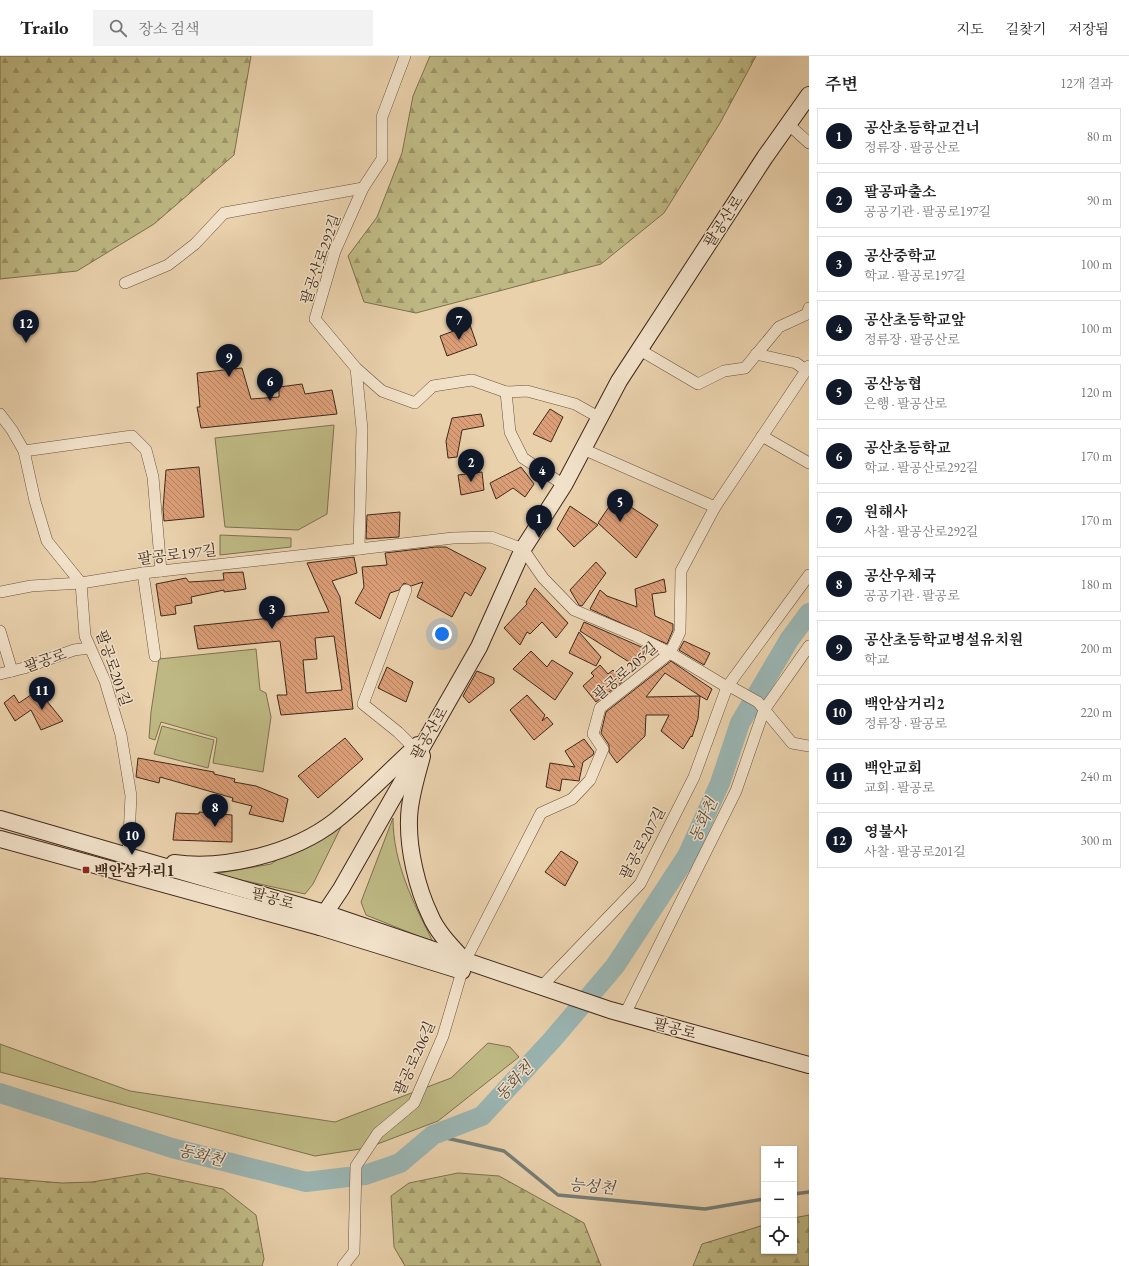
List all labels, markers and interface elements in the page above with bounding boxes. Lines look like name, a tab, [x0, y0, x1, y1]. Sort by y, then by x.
search box	[93, 10, 373, 46]
text: Trailo	[20, 15, 69, 40]
icon: search	[107, 17, 129, 39]
text: 장소 검색	[139, 19, 200, 38]
text: 지도	[957, 20, 984, 38]
text: 길찾기	[1006, 20, 1046, 38]
text: 저장됨	[1068, 20, 1109, 38]
text: 주변	[825, 73, 858, 95]
text: 12개 결과	[1060, 75, 1113, 92]
text: 공산초등학교건너	[864, 118, 980, 137]
text: 1	[836, 128, 842, 145]
text: 80 m	[1087, 128, 1112, 145]
text: 정류장 · 팔공산로	[864, 139, 960, 156]
text: 팔공파출소	[864, 182, 936, 201]
street label: 팔공산로	[699, 191, 747, 250]
text: 2	[836, 192, 842, 209]
text: 90 m	[1087, 192, 1112, 209]
text: 공공기관 · 팔공로197길	[864, 203, 991, 220]
street label: 팔공산로292길	[296, 211, 344, 307]
text: 공산중학교	[864, 246, 936, 265]
text: 3	[836, 256, 842, 273]
text: 100 m	[1081, 256, 1112, 273]
text: 학교 · 팔공로197길	[864, 267, 966, 284]
pin: 7	[446, 307, 472, 340]
pin: 12	[13, 310, 39, 343]
text: 공산초등학교앞	[864, 310, 965, 329]
text: 4	[836, 320, 842, 337]
text: 100 m	[1081, 320, 1112, 337]
text: 정류장 · 팔공산로	[864, 331, 960, 348]
pin: 9	[216, 344, 242, 377]
pin: 6	[257, 368, 283, 401]
text: 공산농협	[864, 374, 922, 393]
text: 5	[836, 384, 842, 401]
text: 120 m	[1081, 384, 1112, 401]
text: 은행 · 팔공산로	[864, 395, 947, 412]
text: 공산초등학교	[864, 438, 951, 457]
text: 6	[836, 448, 842, 465]
text: 170 m	[1081, 448, 1112, 465]
pin: 2	[458, 449, 484, 482]
pin: 4	[529, 457, 555, 490]
text: 학교 · 팔공산로292길	[864, 459, 978, 476]
pin: 5	[607, 489, 633, 522]
text: 원해사	[864, 502, 907, 521]
pin: 1	[526, 505, 552, 538]
text: 7	[836, 512, 842, 529]
text: 170 m	[1081, 512, 1112, 529]
text: 사찰 · 팔공산로292길	[864, 523, 978, 540]
street label: 팔공로197길	[136, 540, 218, 568]
text: 공산우체국	[864, 566, 936, 585]
text: 8	[836, 576, 842, 593]
text: 180 m	[1081, 576, 1112, 593]
text: 공공기관 · 팔공로	[864, 587, 960, 604]
pin: 3	[259, 596, 285, 629]
your location	[432, 624, 452, 644]
street label: 팔공로201길	[92, 627, 136, 709]
text: 공산초등학교병설유치원	[864, 630, 1023, 649]
street label: 팔공로205길	[589, 638, 661, 704]
text: 9	[836, 640, 842, 657]
text: 200 m	[1081, 640, 1112, 657]
street label: 팔공로	[21, 644, 69, 676]
text: 학교	[864, 651, 889, 668]
pin: 11	[29, 677, 55, 710]
text: 백안삼거리2	[864, 694, 944, 713]
street label: 팔공산로	[406, 703, 452, 763]
text: 10	[832, 704, 846, 721]
text: 220 m	[1081, 704, 1112, 721]
text: 정류장 · 팔공로	[864, 715, 947, 732]
text: 백안교회	[864, 758, 922, 777]
text: 11	[832, 768, 846, 785]
text: 240 m	[1081, 768, 1112, 785]
text: 교회 · 팔공로	[864, 779, 935, 796]
water label: 동화천	[684, 793, 723, 845]
pin: 8	[202, 794, 228, 827]
street label: 팔공로207길	[615, 803, 669, 883]
pin: 10	[119, 822, 145, 855]
text: 영불사	[864, 822, 907, 841]
text: 12	[832, 832, 846, 849]
text: 300 m	[1081, 832, 1112, 849]
text: 사찰 · 팔공로201길	[864, 843, 966, 860]
place label: 백안삼거리1	[94, 861, 174, 880]
marker: 백안삼거리1	[81, 865, 91, 875]
street label: 팔공로	[249, 883, 297, 913]
street label: 팔공로	[652, 1013, 699, 1043]
street label: 팔공로206길	[389, 1018, 439, 1098]
water label: 동화천	[491, 1056, 539, 1105]
water label: 동화천	[176, 1139, 228, 1171]
map controls	[761, 1146, 797, 1254]
button: +	[761, 1146, 797, 1182]
water label: 능성천	[568, 1174, 618, 1199]
button: −	[761, 1182, 797, 1218]
button: locate	[761, 1218, 797, 1254]

